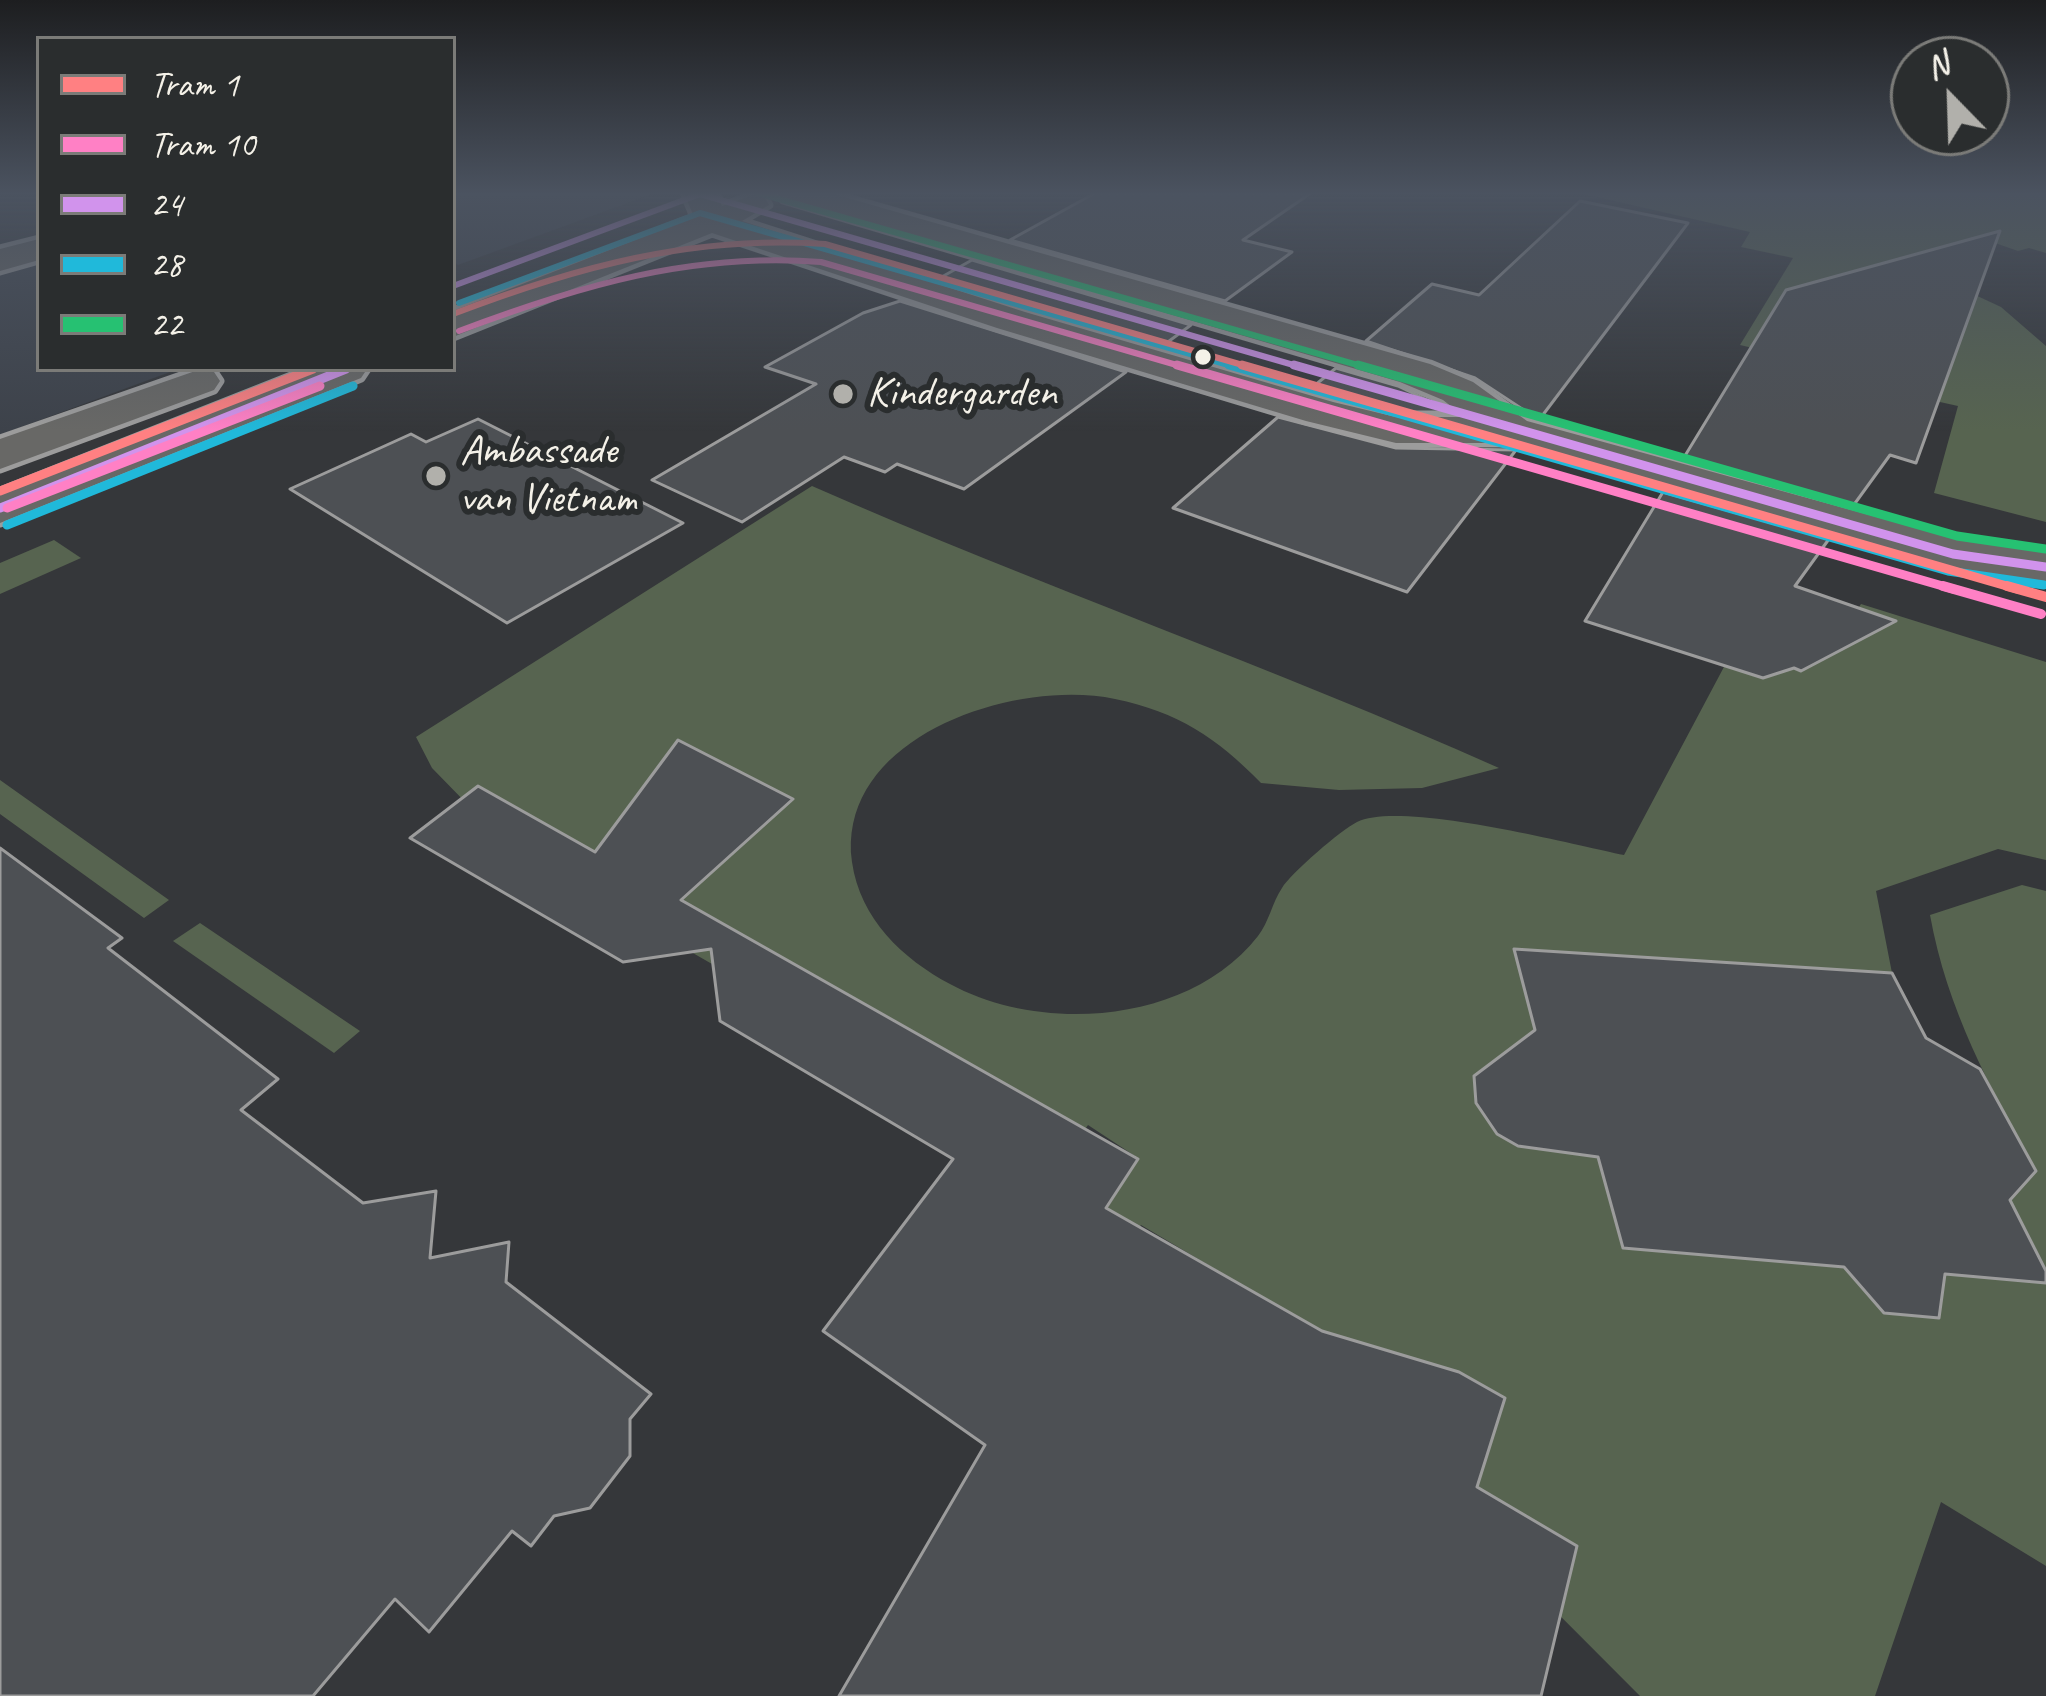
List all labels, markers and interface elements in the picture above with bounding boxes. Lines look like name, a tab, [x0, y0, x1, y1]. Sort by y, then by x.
legend	[36, 36, 456, 372]
north arrow	[1890, 36, 2010, 156]
text: N	[1919, 42, 1955, 89]
text: Tram 1	[150, 61, 239, 107]
text: Tram 10	[150, 121, 255, 167]
text: 24	[150, 181, 182, 227]
text: 28	[150, 241, 182, 287]
text: 22	[150, 301, 182, 347]
unlabelled marker	[1192, 346, 1214, 368]
place label: Kindergarden	[867, 369, 1057, 419]
marker: Kindergarden	[830, 381, 856, 407]
place label: Ambassade van Vietnam	[460, 427, 637, 526]
marker: Ambassade van Vietnam	[423, 463, 449, 489]

